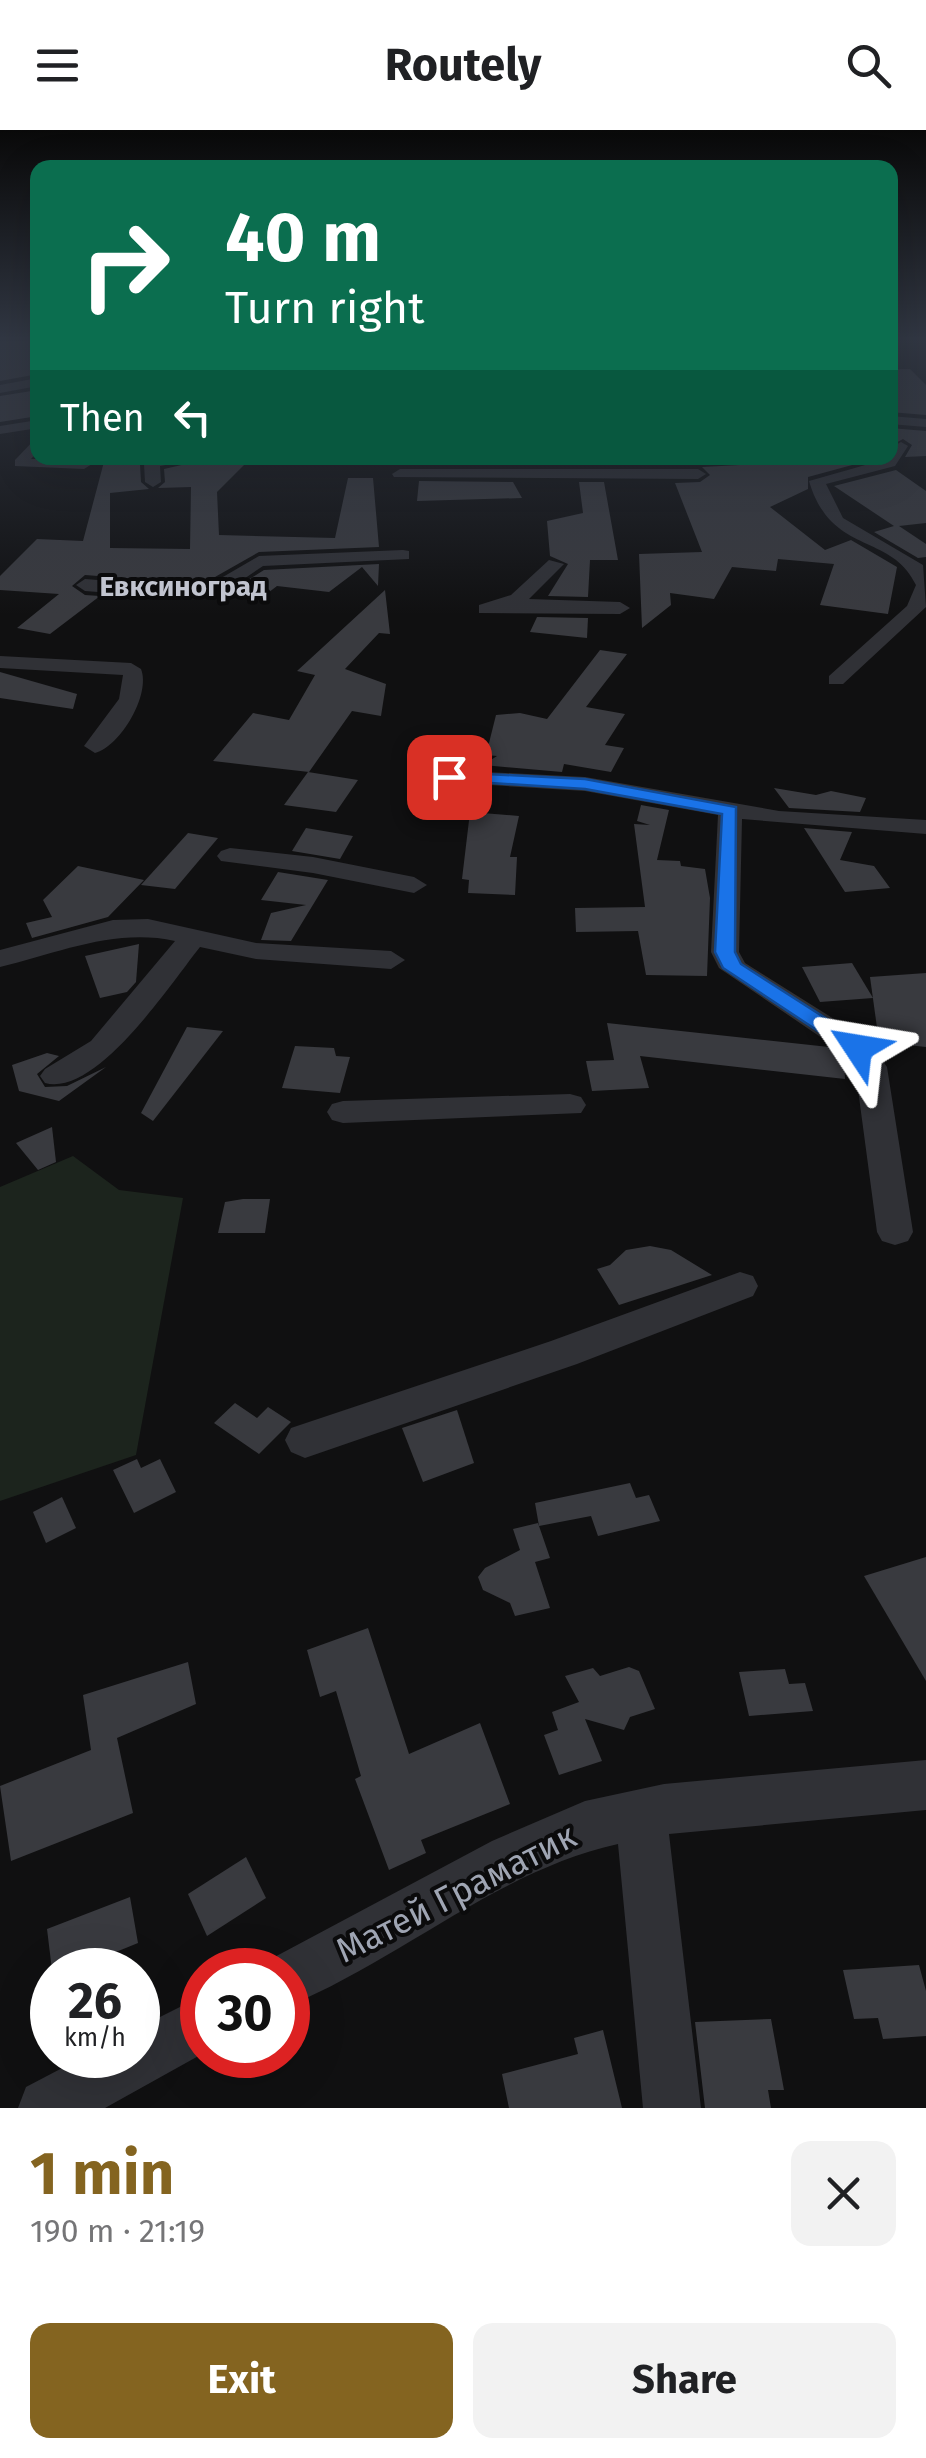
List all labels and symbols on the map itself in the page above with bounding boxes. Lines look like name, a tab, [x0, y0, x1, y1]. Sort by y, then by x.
district label: Евксиноград	[99, 570, 267, 603]
pin	[407, 735, 492, 820]
position arrow	[806, 996, 910, 1100]
street label: Матей Граматик	[329, 1814, 583, 1972]
speed limit sign: 30	[180, 1948, 310, 2078]

